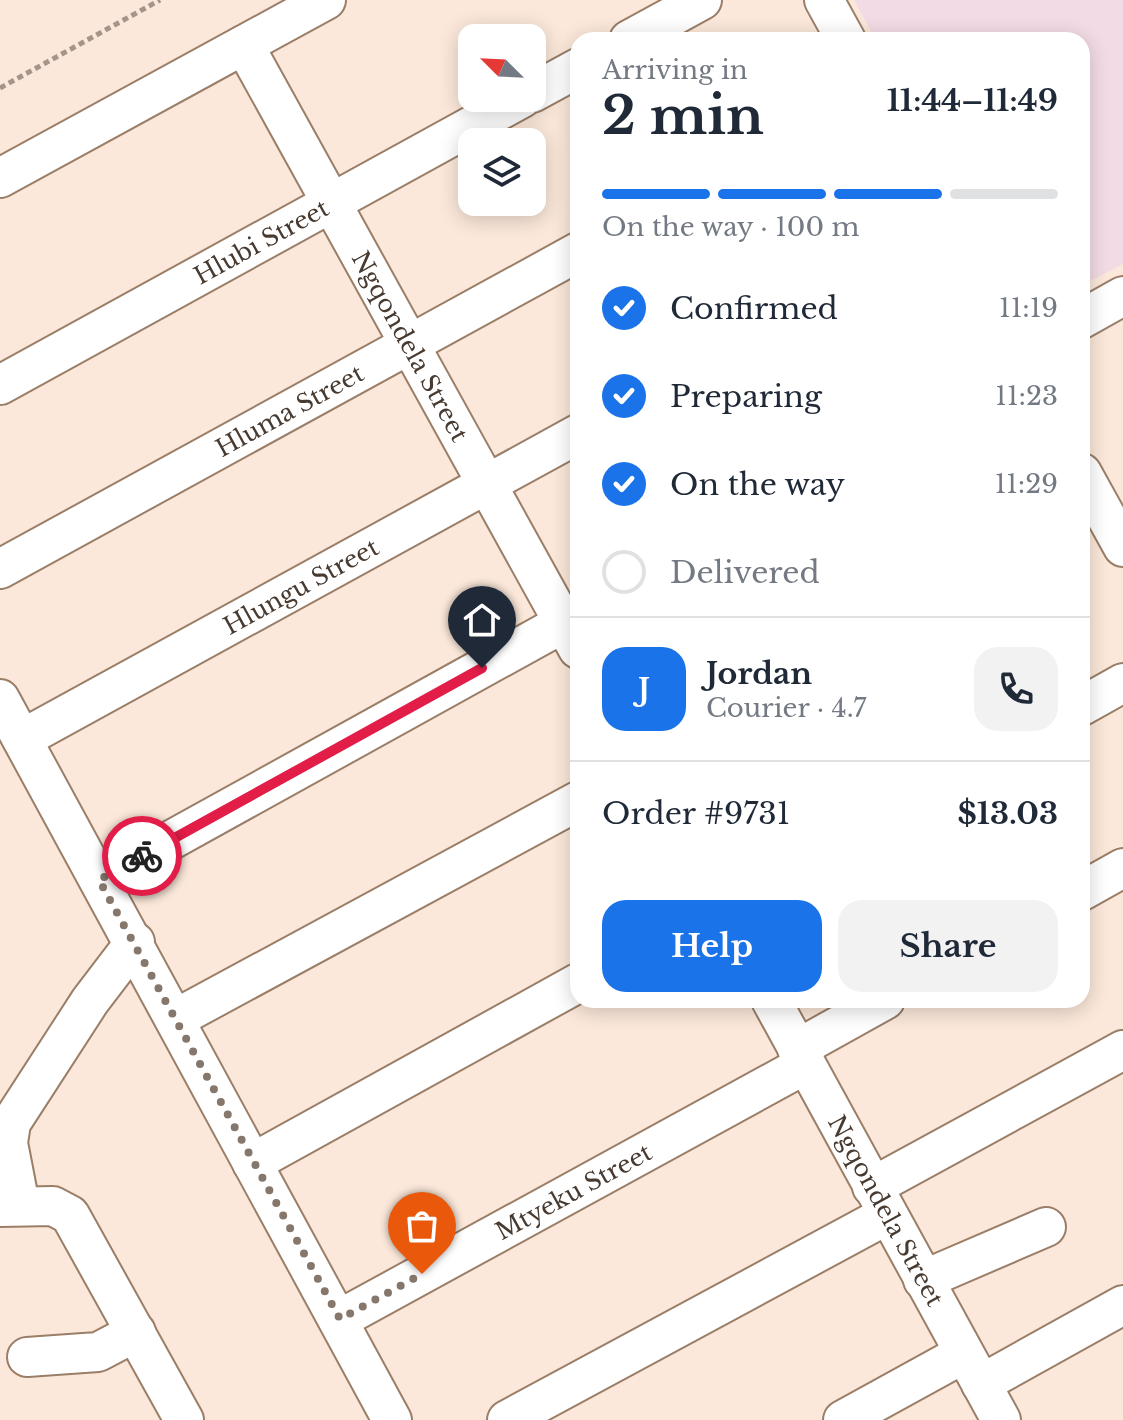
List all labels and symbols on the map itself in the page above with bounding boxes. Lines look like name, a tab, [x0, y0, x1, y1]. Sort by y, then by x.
north arrow	[458, 24, 546, 112]
street label: Hlubi Street	[189, 193, 333, 290]
street label: Ngqondela Street	[346, 246, 475, 446]
street label: Hluma Street	[210, 358, 368, 462]
street label: Hlungu Street	[218, 532, 383, 640]
pin	[448, 586, 516, 668]
courier	[102, 816, 182, 896]
street label: Ngqondela Street	[822, 1110, 950, 1311]
street label: Mtyeku Street	[490, 1137, 656, 1246]
pin	[388, 1192, 456, 1274]

